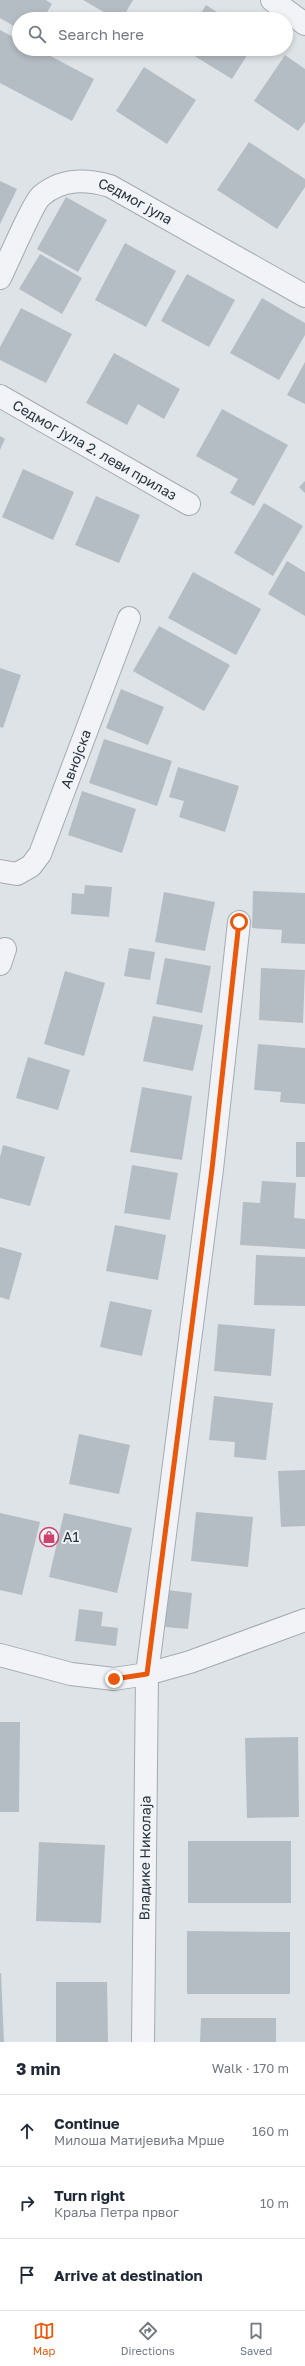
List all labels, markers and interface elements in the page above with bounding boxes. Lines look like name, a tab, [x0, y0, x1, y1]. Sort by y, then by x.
search box	[12, 12, 293, 56]
icon: search	[26, 23, 48, 45]
text: Search here	[58, 25, 144, 43]
street label: Седмог јула	[97, 174, 175, 227]
street label: Седмог јула 2. леви прилаз	[10, 396, 180, 503]
street label: Авнојска	[57, 727, 94, 791]
route start	[230, 913, 248, 931]
shop icon: A1	[38, 1526, 60, 1548]
place label: A1	[63, 1528, 79, 1545]
route end	[105, 1670, 123, 1688]
street label: Владике Николаја	[135, 1795, 154, 1921]
text: 3 min	[16, 2058, 60, 2079]
text: Walk · 170 m	[212, 2060, 289, 2076]
text: Continue	[54, 2114, 120, 2132]
icon: ahead	[16, 2120, 38, 2142]
text: 160 m	[252, 2123, 289, 2139]
text: Милоша Матијевића Мрше	[54, 2132, 225, 2148]
text: Turn right	[54, 2186, 125, 2204]
icon: right	[16, 2192, 38, 2214]
text: 10 m	[260, 2195, 289, 2211]
text: Краља Петра првог	[54, 2204, 179, 2220]
icon: arrive	[16, 2264, 38, 2286]
text: Arrive at destination	[54, 2266, 203, 2284]
tab: Map	[33, 2320, 55, 2357]
tab: Directions	[121, 2320, 175, 2357]
tab: Saved	[240, 2320, 272, 2357]

